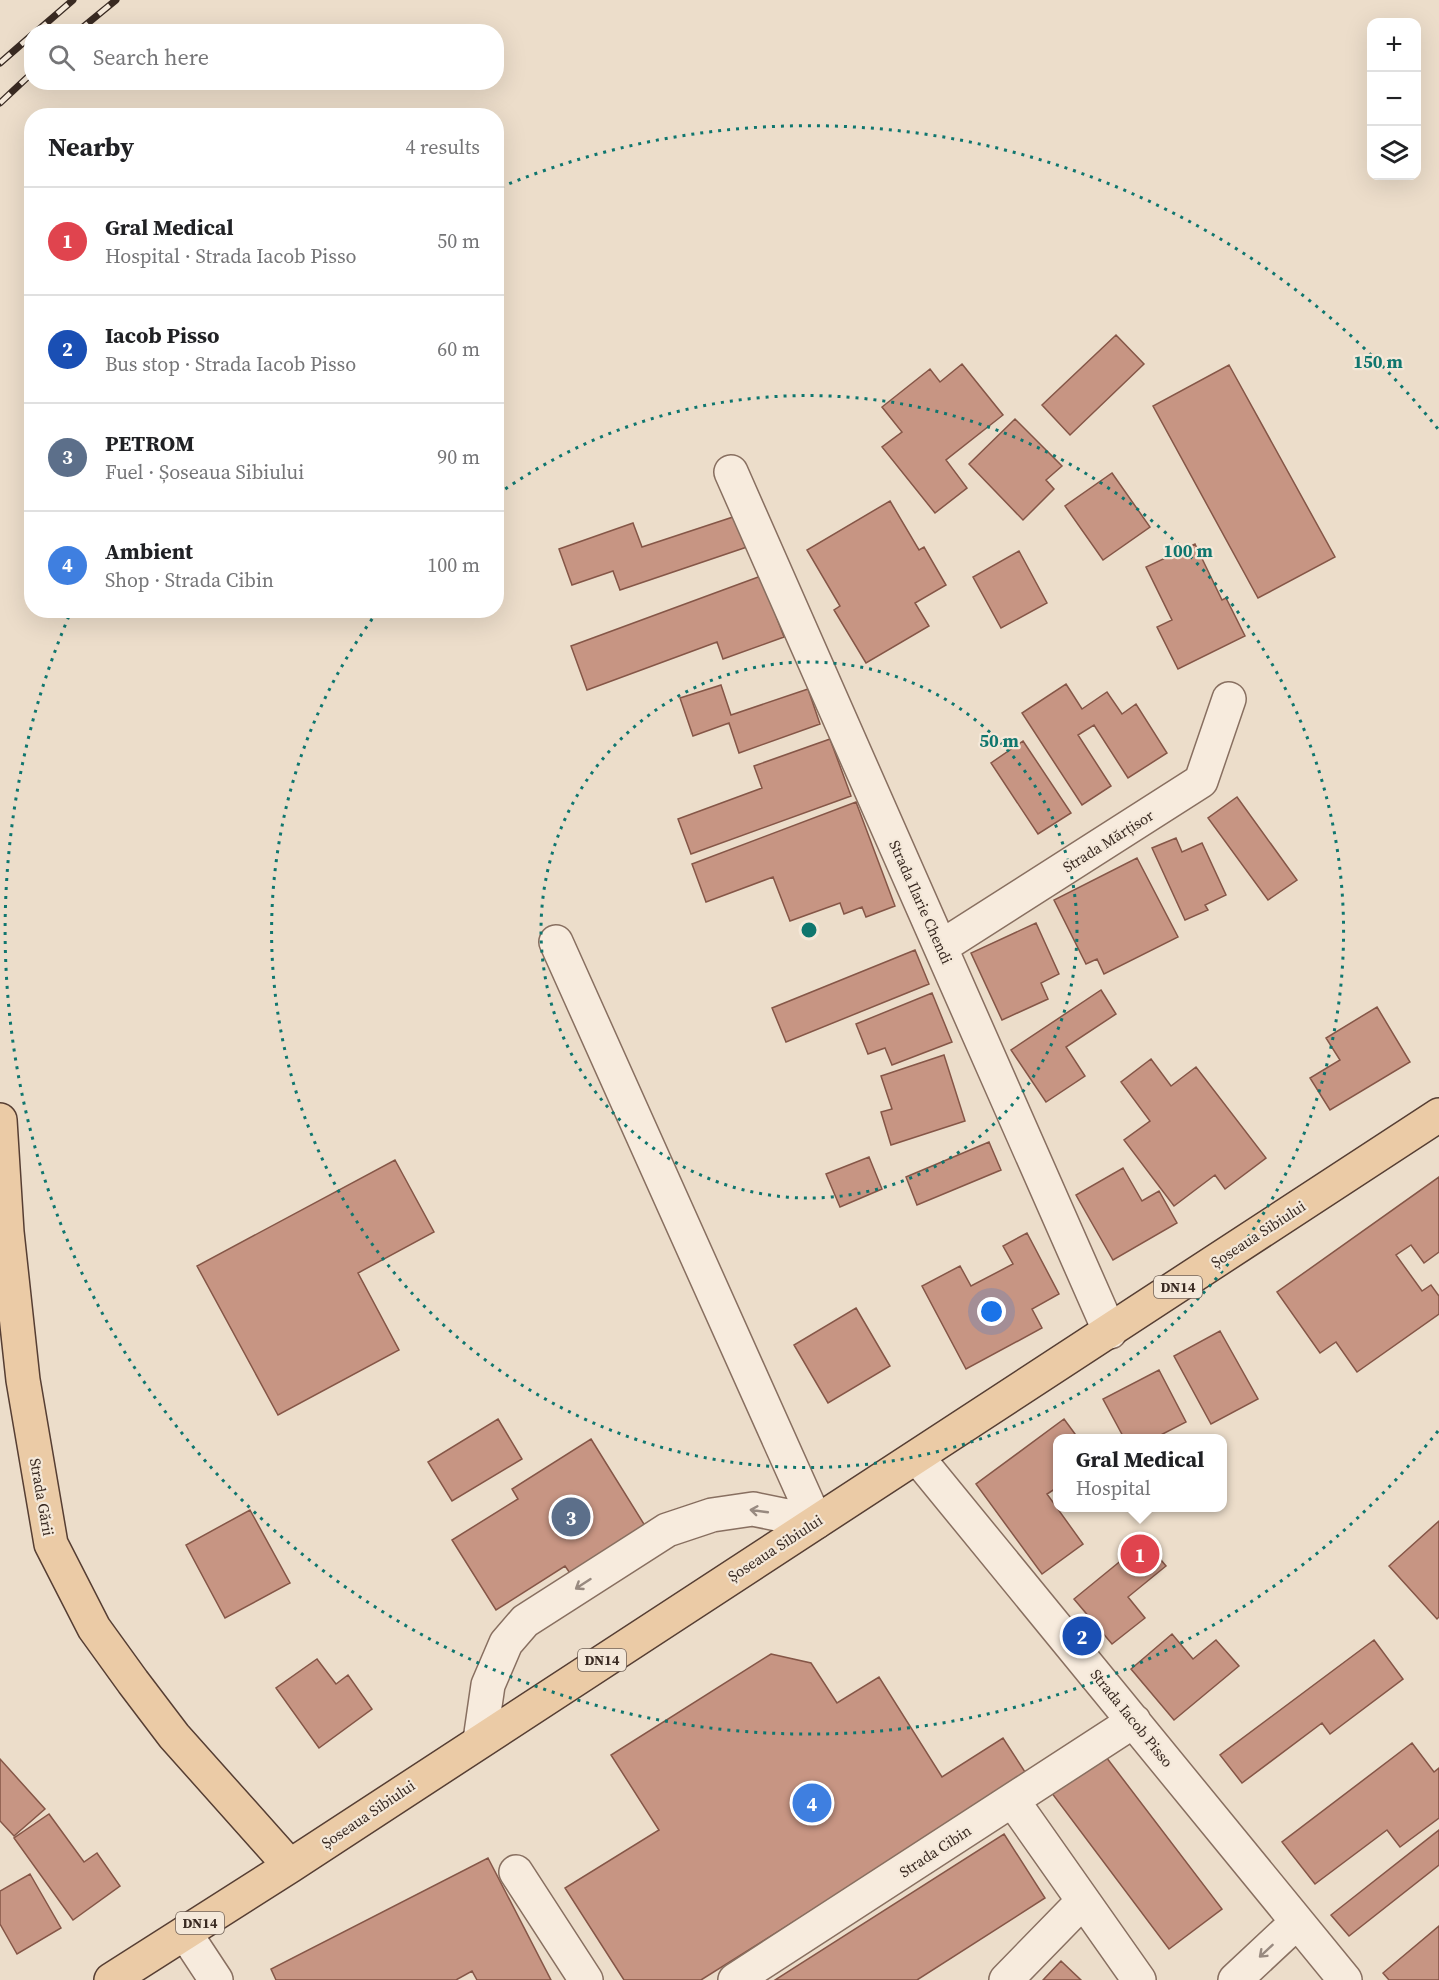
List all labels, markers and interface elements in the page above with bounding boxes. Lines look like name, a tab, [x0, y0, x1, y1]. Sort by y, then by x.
map controls	[1367, 18, 1421, 180]
button: +	[1367, 18, 1421, 72]
search box	[24, 24, 504, 90]
icon: search	[45, 41, 78, 74]
text: Search here	[93, 42, 209, 72]
button: −	[1367, 72, 1421, 126]
button: layers	[1367, 126, 1421, 180]
text: Nearby	[48, 129, 134, 165]
text: 4 results	[405, 133, 480, 161]
text: Gral Medical	[105, 212, 234, 242]
text: 1	[62, 227, 73, 255]
text: 50 m	[437, 227, 480, 255]
text: Hospital · Strada Iacob Pisso	[105, 242, 357, 270]
text: Iacob Pisso	[105, 320, 219, 350]
text: 2	[62, 335, 73, 363]
text: 60 m	[437, 335, 480, 363]
text: 150 m	[1353, 349, 1403, 374]
text: Bus stop · Strada Iacob Pisso	[105, 350, 356, 378]
text: PETROM	[105, 428, 195, 458]
text: 3	[62, 443, 73, 471]
text: 90 m	[437, 443, 480, 471]
text: Fuel · Șoseaua Sibiului	[105, 458, 304, 486]
text: Ambient	[105, 536, 193, 566]
text: 100 m	[1163, 538, 1213, 563]
text: 4	[62, 551, 73, 579]
text: 100 m	[427, 551, 480, 579]
text: Shop · Strada Cibin	[105, 566, 274, 594]
text: 50 m	[979, 728, 1019, 753]
street label: Strada Mărțisor	[1059, 804, 1158, 877]
street label: Strada Ilarie Chendi	[884, 837, 958, 967]
centre of rings	[799, 920, 819, 940]
street label: Șoseaua Sibiului	[1207, 1196, 1309, 1272]
road number: DN14	[1154, 1276, 1202, 1298]
your location	[977, 1297, 1006, 1326]
popup	[1053, 1434, 1227, 1512]
text: Gral Medical	[1076, 1444, 1204, 1474]
street label: Strada Gării	[25, 1456, 59, 1538]
text: Hospital	[1076, 1474, 1151, 1502]
pin: 3	[552, 1494, 590, 1540]
one-way arrow	[750, 1505, 769, 1516]
street label: Șoseaua Sibiului	[724, 1510, 826, 1586]
pin: 1	[1120, 1532, 1160, 1576]
one-way arrow	[575, 1579, 592, 1591]
pin: 2	[1062, 1614, 1102, 1658]
road number: DN14	[578, 1649, 626, 1671]
street label: Strada Iacob Pisso	[1086, 1664, 1178, 1772]
street label: Șoseaua Sibiului	[317, 1775, 419, 1853]
pin: 4	[792, 1780, 832, 1826]
street label: Strada Cibin	[895, 1820, 975, 1882]
road number: DN14	[176, 1912, 224, 1934]
one-way arrow	[1258, 1944, 1273, 1958]

